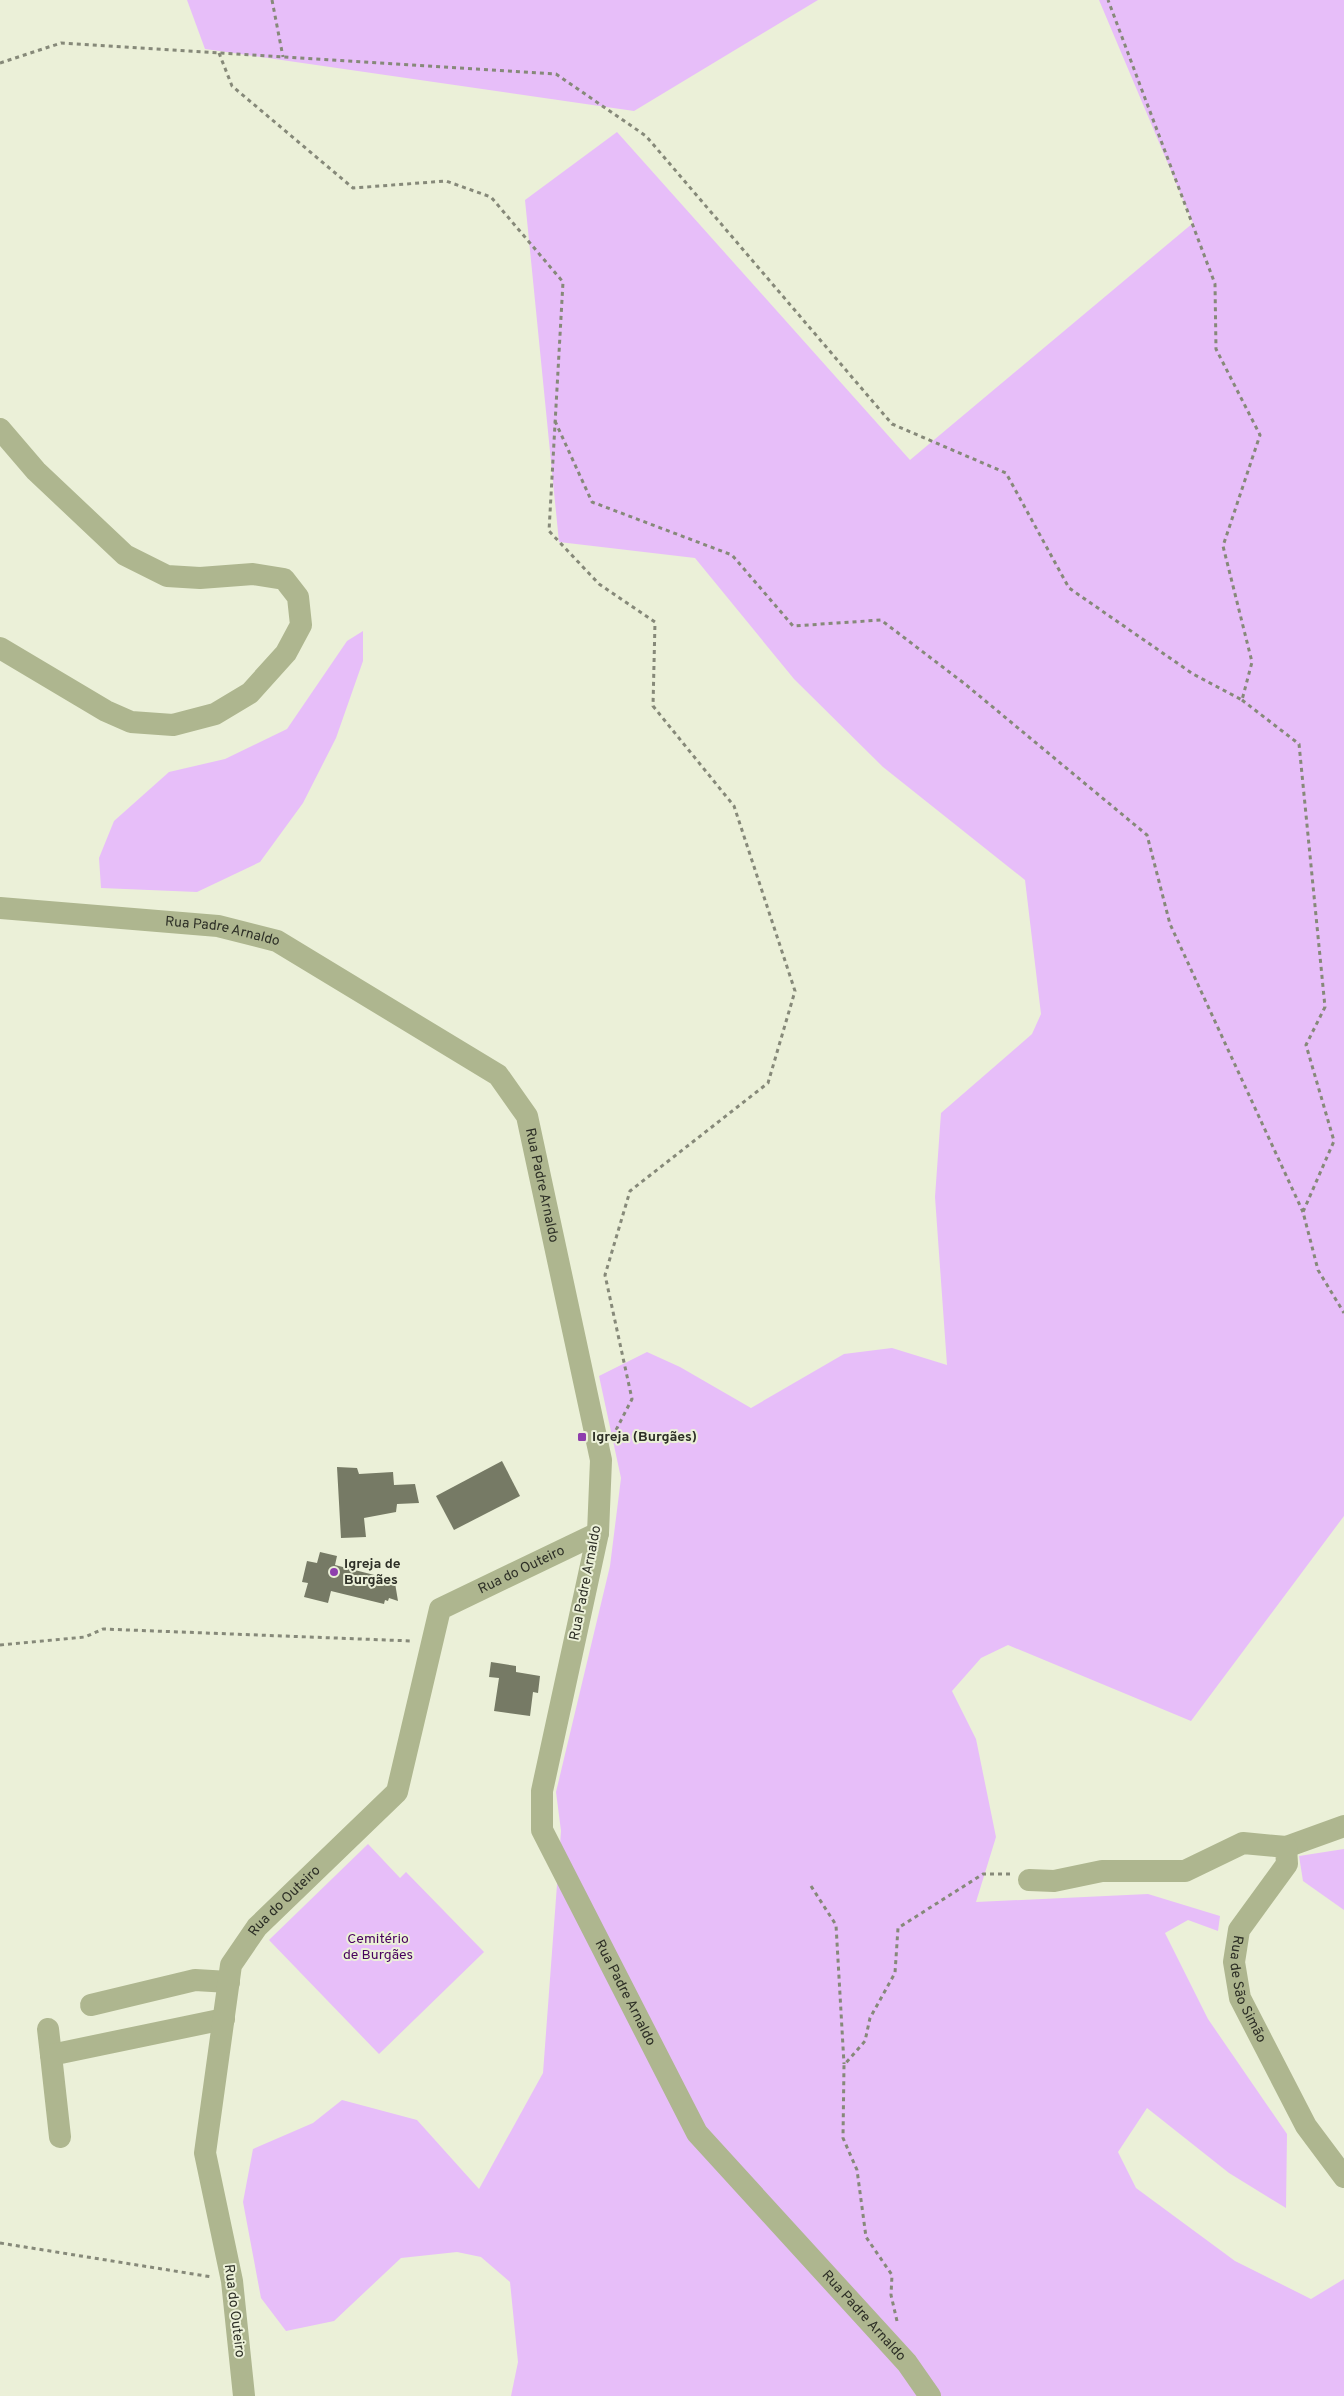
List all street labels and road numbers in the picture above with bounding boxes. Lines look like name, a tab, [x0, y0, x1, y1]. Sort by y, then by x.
street label: Rua Padre Arnaldo	[164, 913, 282, 950]
street label: Rua Padre Arnaldo	[521, 1126, 562, 1244]
street label: Rua Padre Arnaldo	[567, 1524, 606, 1642]
street label: Rua do Outeiro	[475, 1542, 568, 1598]
street label: Rua do Outeiro	[245, 1862, 324, 1939]
street label: Rua de São Simão	[1225, 1934, 1270, 2046]
street label: Rua Padre Arnaldo	[591, 1937, 659, 2049]
street label: Rua do Outeiro	[220, 2263, 248, 2359]
street label: Rua Padre Arnaldo	[818, 2267, 910, 2365]

